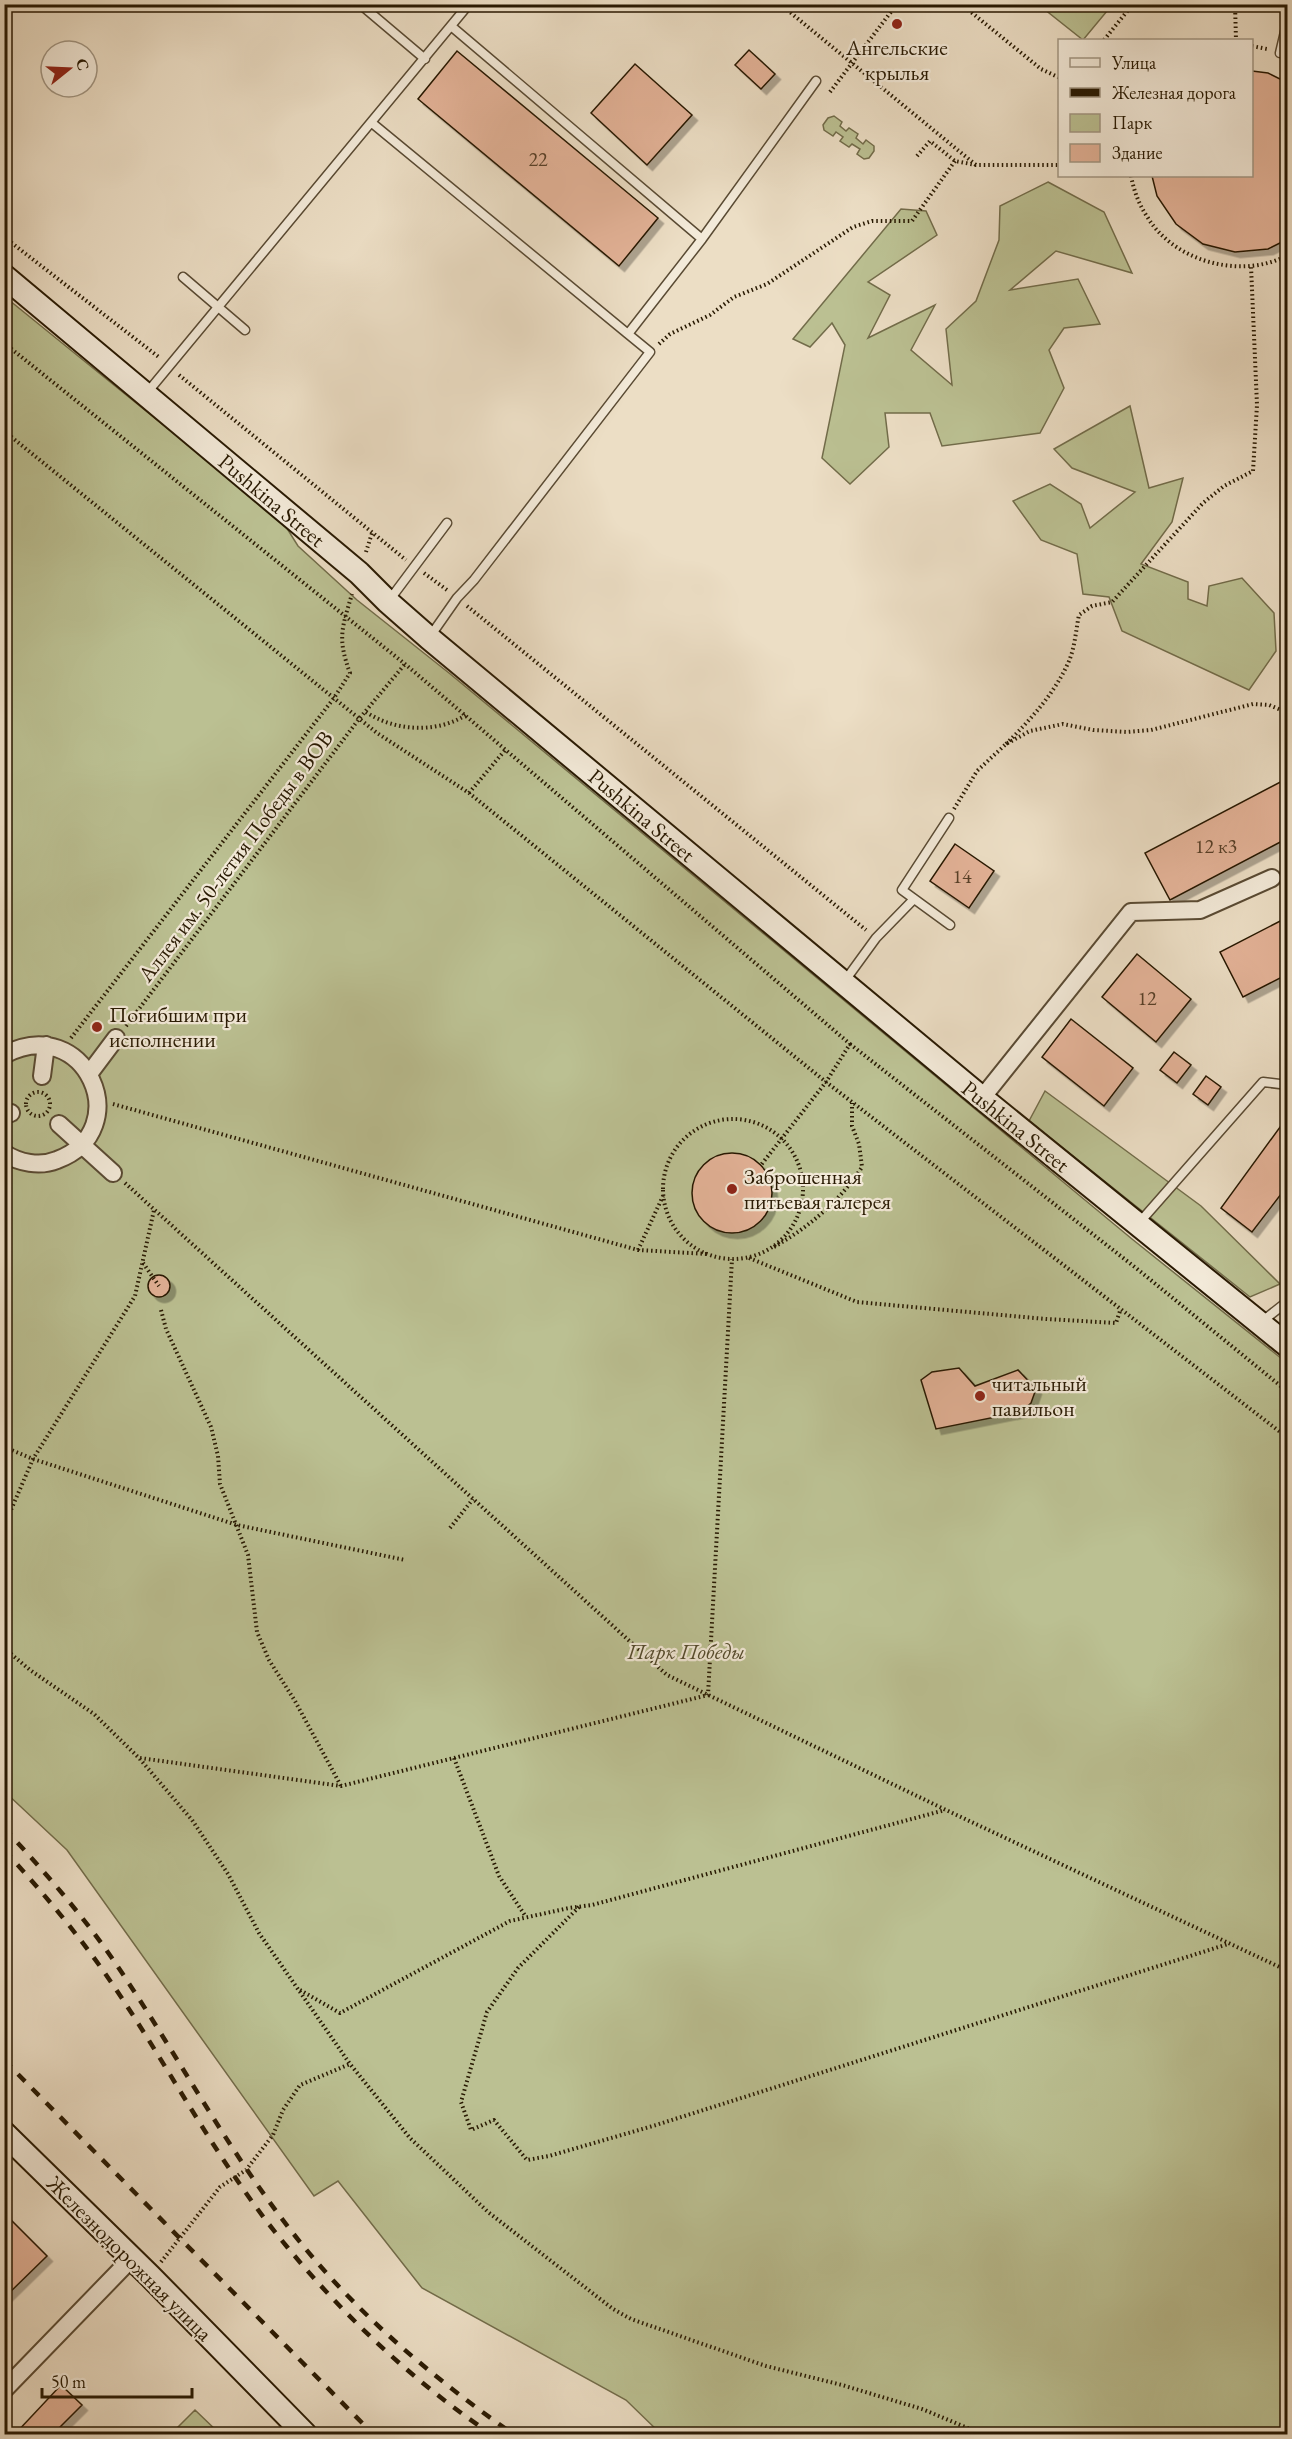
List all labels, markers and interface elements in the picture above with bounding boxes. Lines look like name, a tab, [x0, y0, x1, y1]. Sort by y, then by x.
marker: Ангельские крылья	[890, 17, 904, 31]
place label: Ангельские крылья	[845, 33, 948, 87]
north arrow	[39, 39, 99, 99]
legend	[1058, 39, 1253, 177]
text: Улица	[1111, 51, 1157, 74]
text: С	[71, 56, 95, 73]
text: Железная дорога	[1111, 81, 1237, 104]
text: Парк	[1112, 111, 1152, 134]
text: Здание	[1112, 141, 1162, 164]
house number: 22	[528, 146, 548, 172]
street label: Pushkina Street	[212, 447, 331, 554]
street label: Аллея им. 50-летия Победы в ВОВ	[131, 725, 340, 989]
street label: Pushkina Street	[582, 762, 701, 869]
house number: 12 к3	[1195, 833, 1237, 859]
house number: 14	[952, 863, 972, 889]
house number: 12	[1137, 985, 1157, 1011]
place label: Погибшим при исполнении	[109, 1000, 247, 1054]
marker: Погибшим при исполнении	[90, 1020, 104, 1034]
street label: Pushkina Street	[956, 1074, 1076, 1179]
place label: Заброшенная питьевая галерея	[744, 1162, 891, 1216]
marker: Заброшенная питьевая галерея	[725, 1182, 739, 1196]
place label: читальный павильон	[992, 1369, 1087, 1423]
marker: читальный павильон	[973, 1389, 987, 1403]
park label: Парк Победы	[626, 1637, 745, 1666]
street label: Железнодорожная улица	[40, 2169, 219, 2348]
scale bar	[42, 2361, 192, 2399]
text: 50 m	[51, 2370, 86, 2393]

